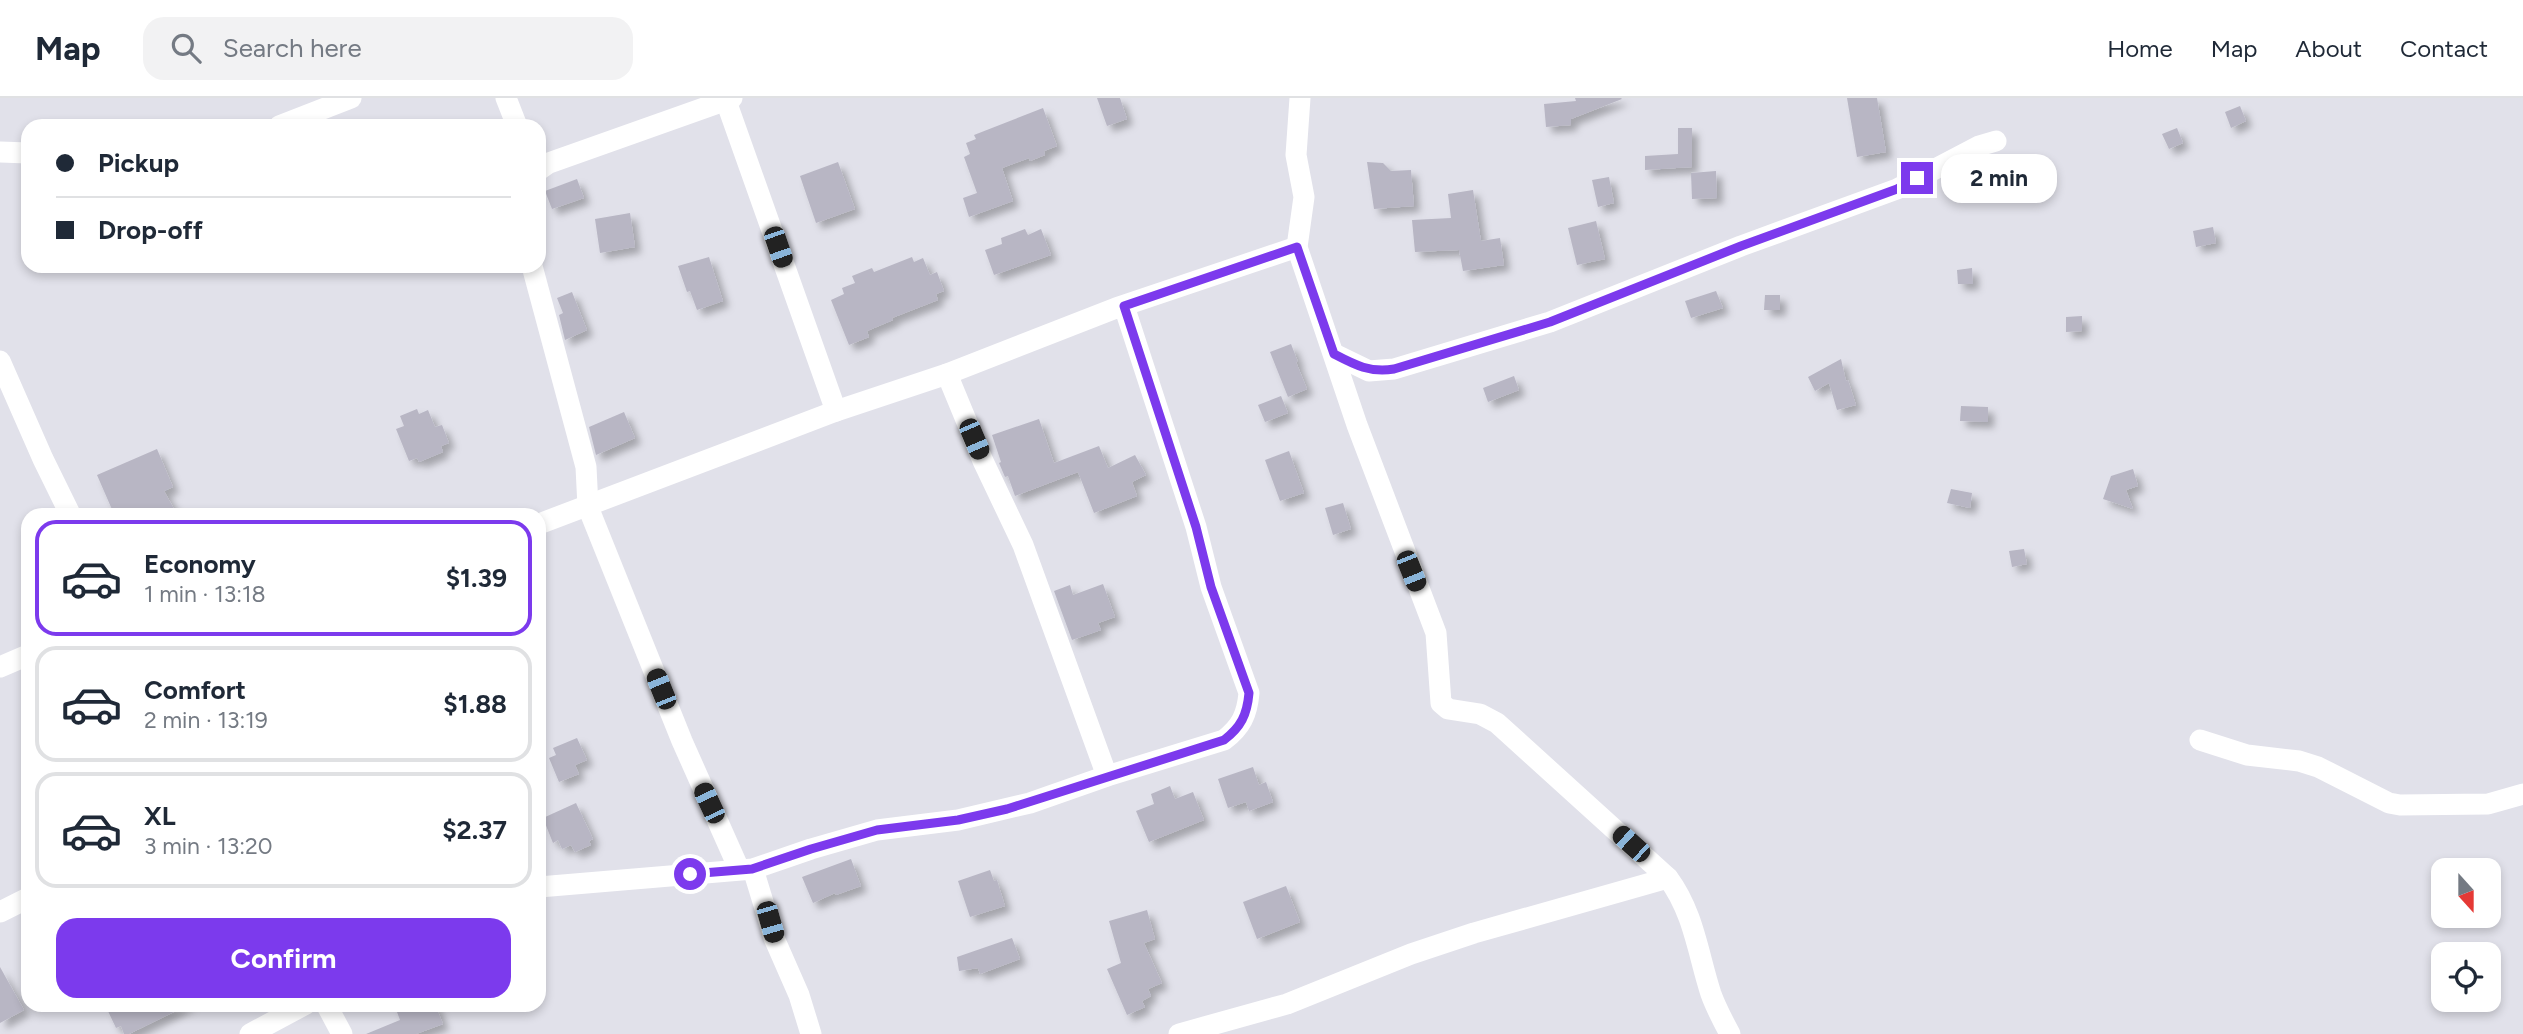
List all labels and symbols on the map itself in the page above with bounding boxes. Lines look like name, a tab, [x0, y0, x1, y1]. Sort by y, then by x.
callout: 2 min	[1941, 154, 2057, 202]
route end	[1901, 162, 1933, 194]
car	[762, 224, 795, 270]
car	[957, 416, 992, 462]
car	[1394, 548, 1429, 594]
car	[644, 666, 679, 712]
car	[691, 780, 728, 826]
car	[1609, 822, 1654, 866]
route start	[674, 858, 706, 890]
north arrow	[2431, 858, 2501, 928]
car	[755, 899, 786, 945]

